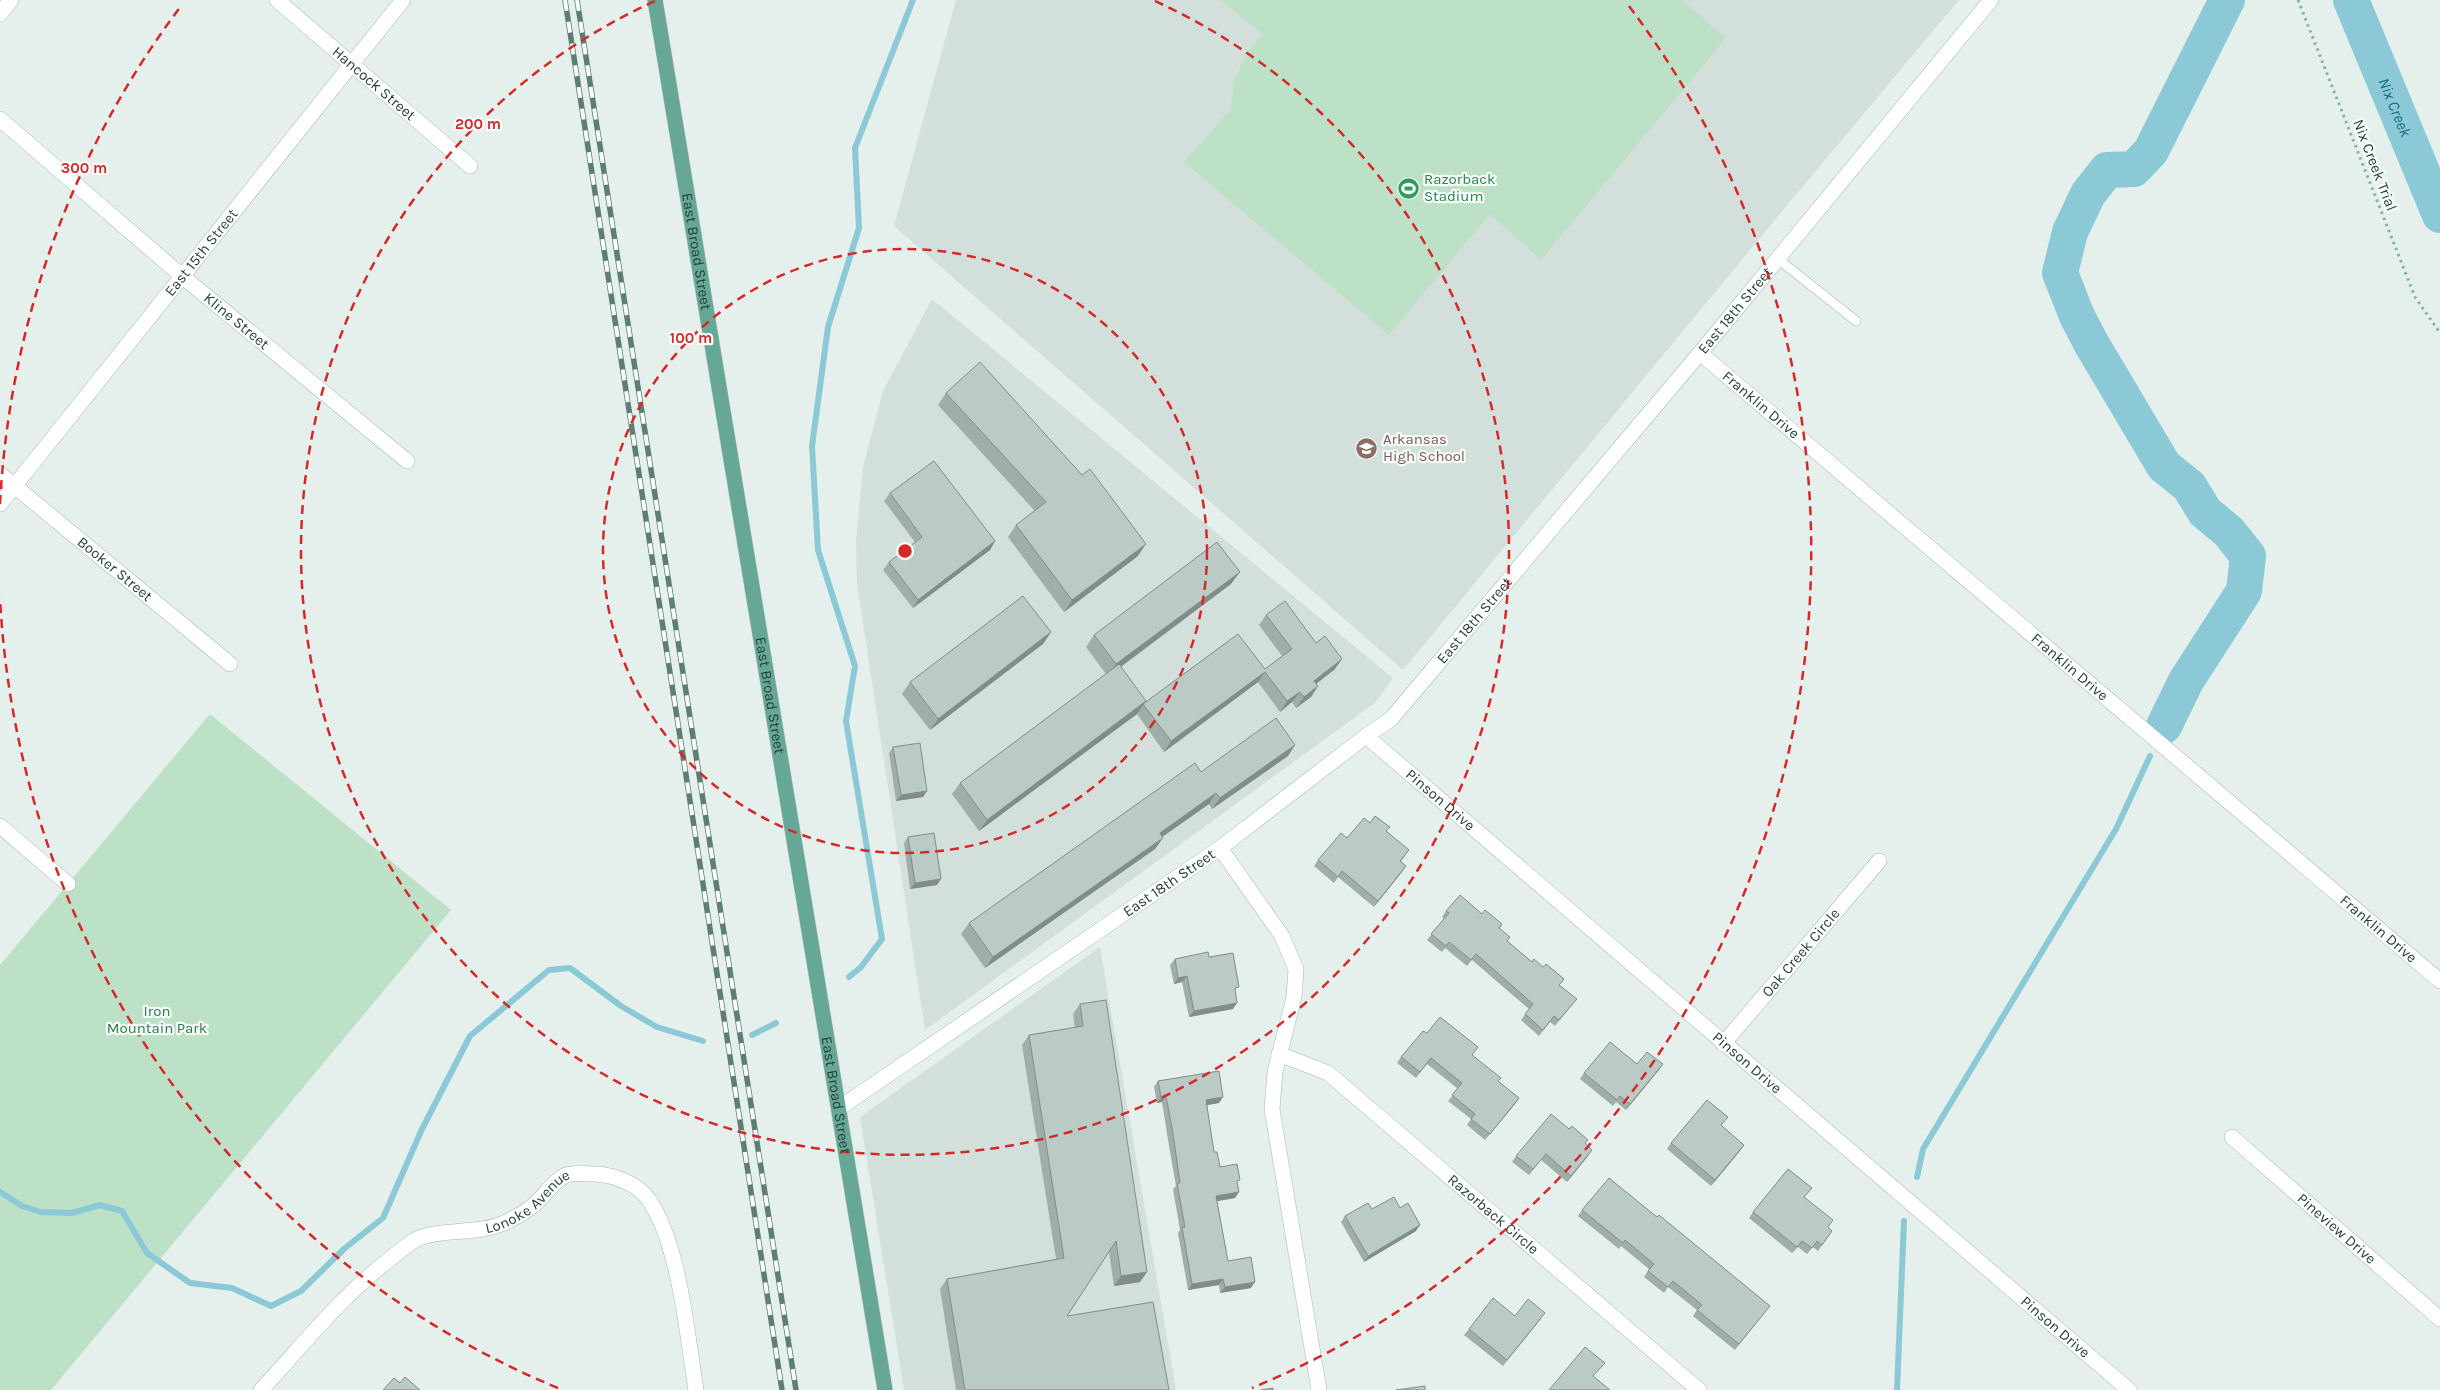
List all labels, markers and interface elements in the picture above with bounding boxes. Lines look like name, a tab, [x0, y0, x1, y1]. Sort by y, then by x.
street label: Hancock Street	[329, 43, 420, 125]
water label: Nix Creek	[2375, 75, 2416, 140]
text: 200 m	[455, 115, 501, 133]
street label: Nix Creek Trial	[2349, 117, 2401, 213]
text: 300 m	[61, 159, 107, 177]
place label: Razorback Stadium	[1424, 170, 1496, 205]
sports icon: Razorback Stadium	[1396, 176, 1420, 200]
street label: East Broad Street	[678, 192, 715, 312]
street label: East 15th Street	[161, 205, 242, 300]
street label: East 18th Street	[1694, 263, 1776, 358]
street label: Kline Street	[200, 289, 273, 353]
text: 100 m	[670, 329, 712, 347]
street label: Franklin Drive	[1719, 367, 1803, 443]
place label: Arkansas High School	[1383, 430, 1465, 465]
school or university icon: Arkansas High School	[1355, 436, 1379, 460]
street label: Booker Street	[74, 533, 156, 605]
centre of rings	[896, 542, 914, 560]
street label: East 18th Street	[1433, 573, 1516, 667]
street label: Franklin Drive	[2028, 629, 2112, 705]
street label: East Broad Street	[752, 636, 789, 756]
street label: Pinson Drive	[1402, 765, 1479, 834]
street label: East 18th Street	[1120, 845, 1219, 921]
street label: Franklin Drive	[2336, 891, 2421, 967]
street label: Oak Creek Circle	[1758, 905, 1844, 1001]
park label: Iron Mountain Park	[107, 1002, 207, 1037]
street label: Pinson Drive	[1709, 1028, 1786, 1097]
street label: East Broad Street	[818, 1035, 855, 1155]
street label: Lonoke Avenue	[484, 1166, 572, 1237]
street label: Razorback Circle	[1444, 1170, 1542, 1258]
street label: Pineview Drive	[2293, 1189, 2380, 1268]
street label: Pinson Drive	[2017, 1292, 2094, 1362]

